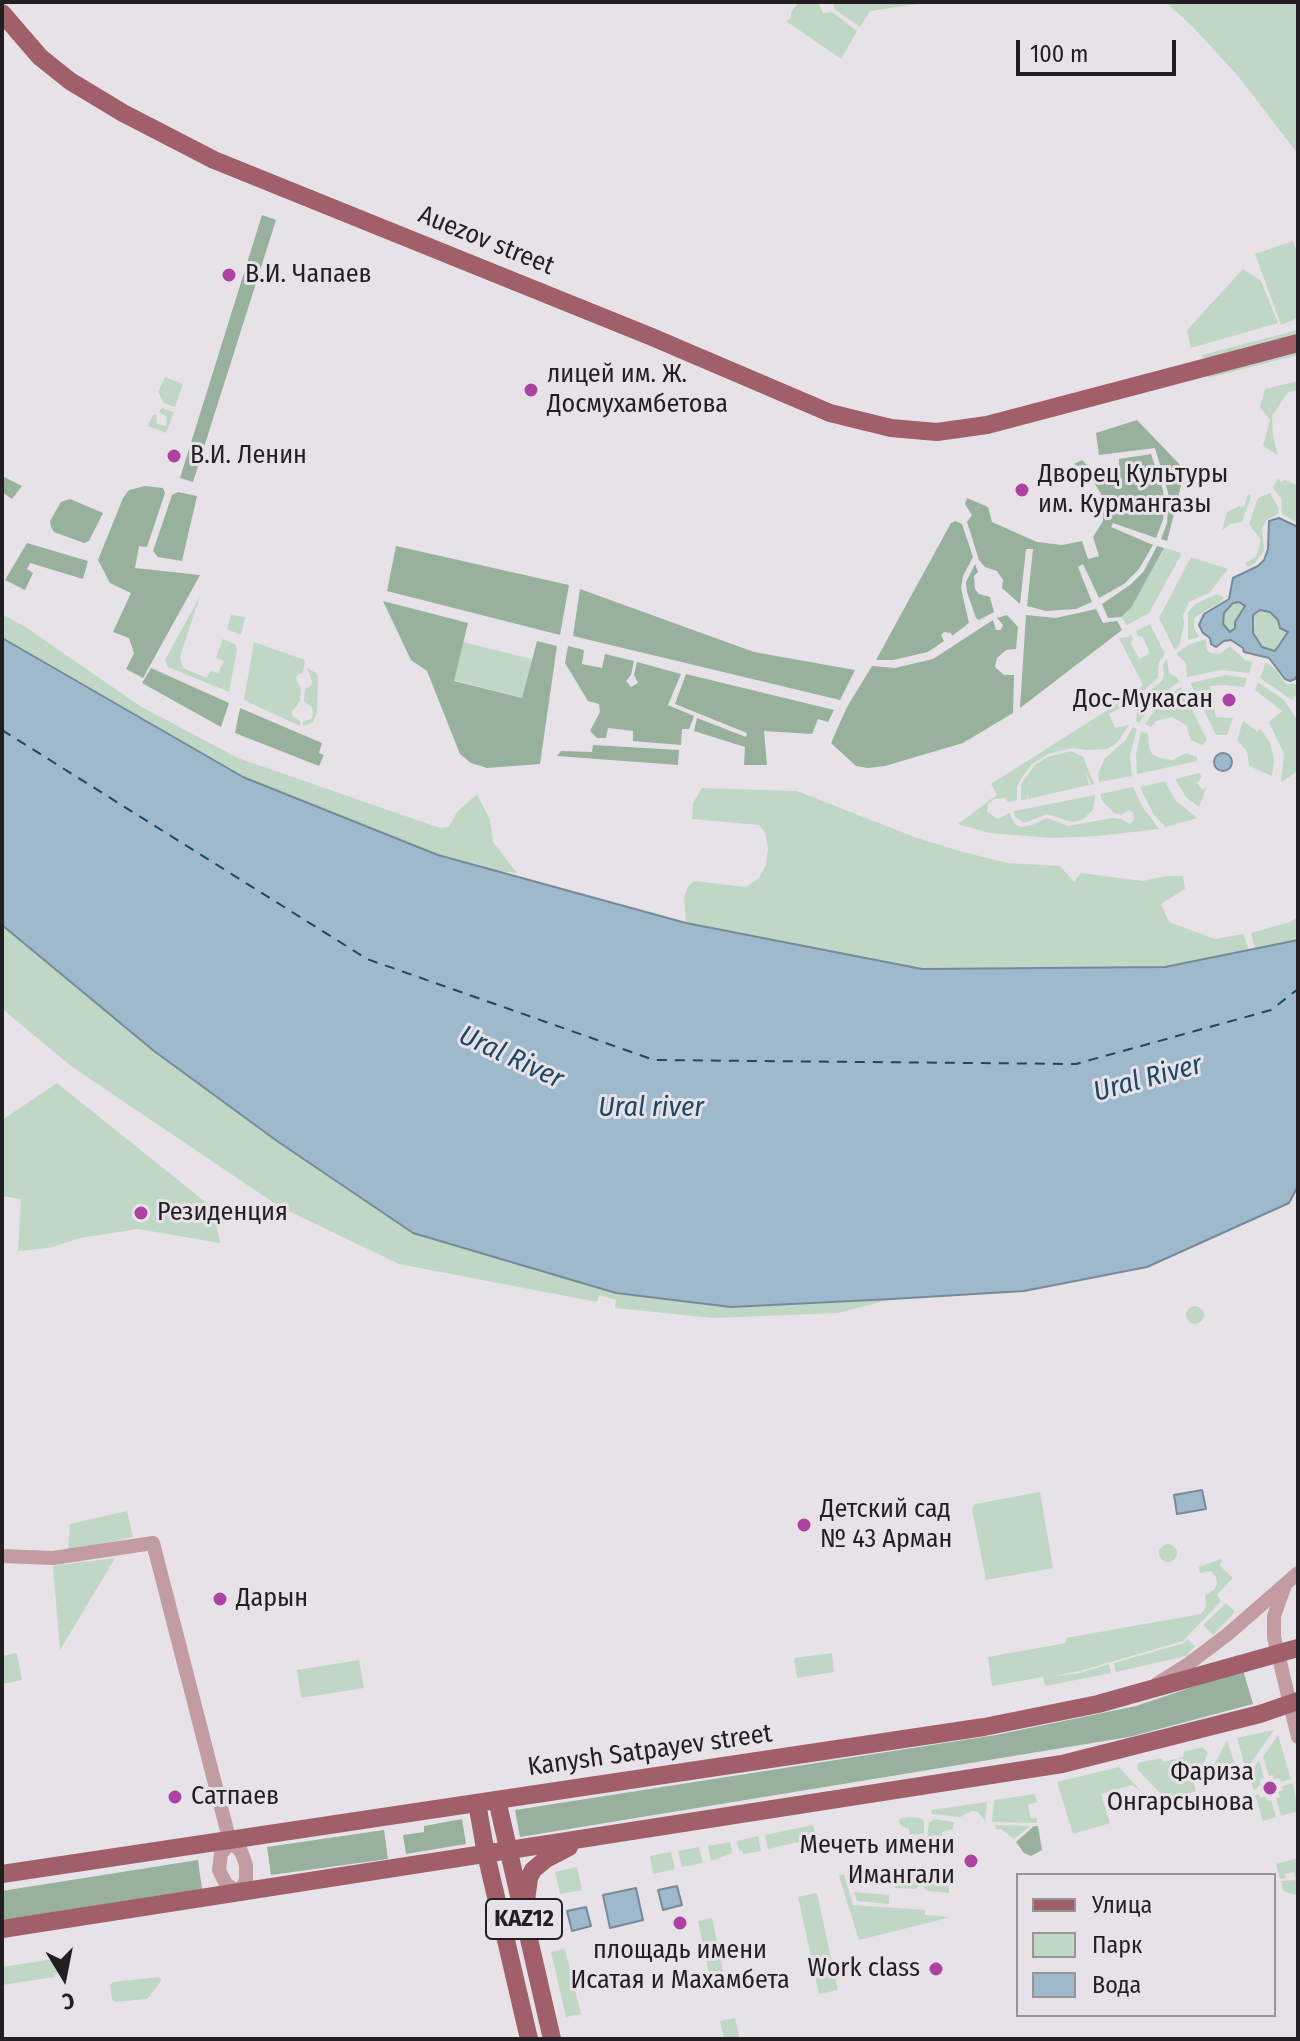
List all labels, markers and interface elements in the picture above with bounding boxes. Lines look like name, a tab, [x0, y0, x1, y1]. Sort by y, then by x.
scale bar	[1020, 24, 1180, 74]
text: 100 m	[1030, 40, 1088, 68]
street label: Auezov street	[414, 200, 558, 282]
place label: В.И. Чапаев	[245, 259, 372, 291]
marker: В.И. Чапаев	[220, 266, 238, 284]
place label: лицей им. Ж. Досмухамбетова	[547, 359, 728, 420]
marker: лицей им. Ж. Досмухамбетова	[522, 381, 540, 399]
place label: В.И. Ленин	[190, 440, 307, 472]
marker: В.И. Ленин	[165, 447, 183, 465]
place label: Дворец Культуры им. Курмангазы	[1038, 459, 1228, 520]
marker: Дворец Культуры им. Курмангазы	[1013, 481, 1031, 499]
place label: Дос-Мукасан	[1073, 684, 1213, 716]
marker: Дос-Мукасан	[1220, 691, 1238, 709]
water label: Ural River	[454, 1019, 568, 1097]
water label: Ural River	[1090, 1048, 1206, 1110]
water label: Ural river	[598, 1091, 704, 1125]
place label: Резиденция	[157, 1197, 288, 1229]
marker: Резиденция	[132, 1204, 150, 1222]
place label: Детский сад № 43 Арман	[820, 1494, 952, 1556]
marker: Детский сад № 43 Арман	[795, 1516, 813, 1534]
place label: Дарын	[236, 1583, 308, 1615]
marker: Дарын	[211, 1590, 229, 1608]
street label: Kanysh Satpayev street	[526, 1718, 774, 1784]
place label: Фариза Онгарсынова	[1107, 1757, 1254, 1818]
marker: Фариза Онгарсынова	[1261, 1779, 1279, 1797]
place label: Сатпаев	[191, 1781, 279, 1813]
marker: Сатпаев	[166, 1788, 184, 1806]
place label: Мечеть имени Имангали	[799, 1830, 955, 1892]
marker: Мечеть имени Имангали	[962, 1852, 980, 1870]
legend	[1016, 1873, 1276, 2017]
text: Улица	[1092, 1891, 1152, 1919]
road number: KAZ12	[486, 1899, 562, 1939]
marker: площадь имени Исатая и Махамбета	[671, 1914, 689, 1932]
text: Парк	[1092, 1931, 1142, 1959]
place label: площадь имени Исатая и Махамбета	[570, 1935, 790, 1996]
north arrow	[24, 1937, 104, 2017]
place label: Work class	[807, 1953, 920, 1985]
marker: Work class	[927, 1960, 945, 1978]
text: Вода	[1092, 1971, 1141, 1999]
text: С	[60, 1987, 76, 2015]

